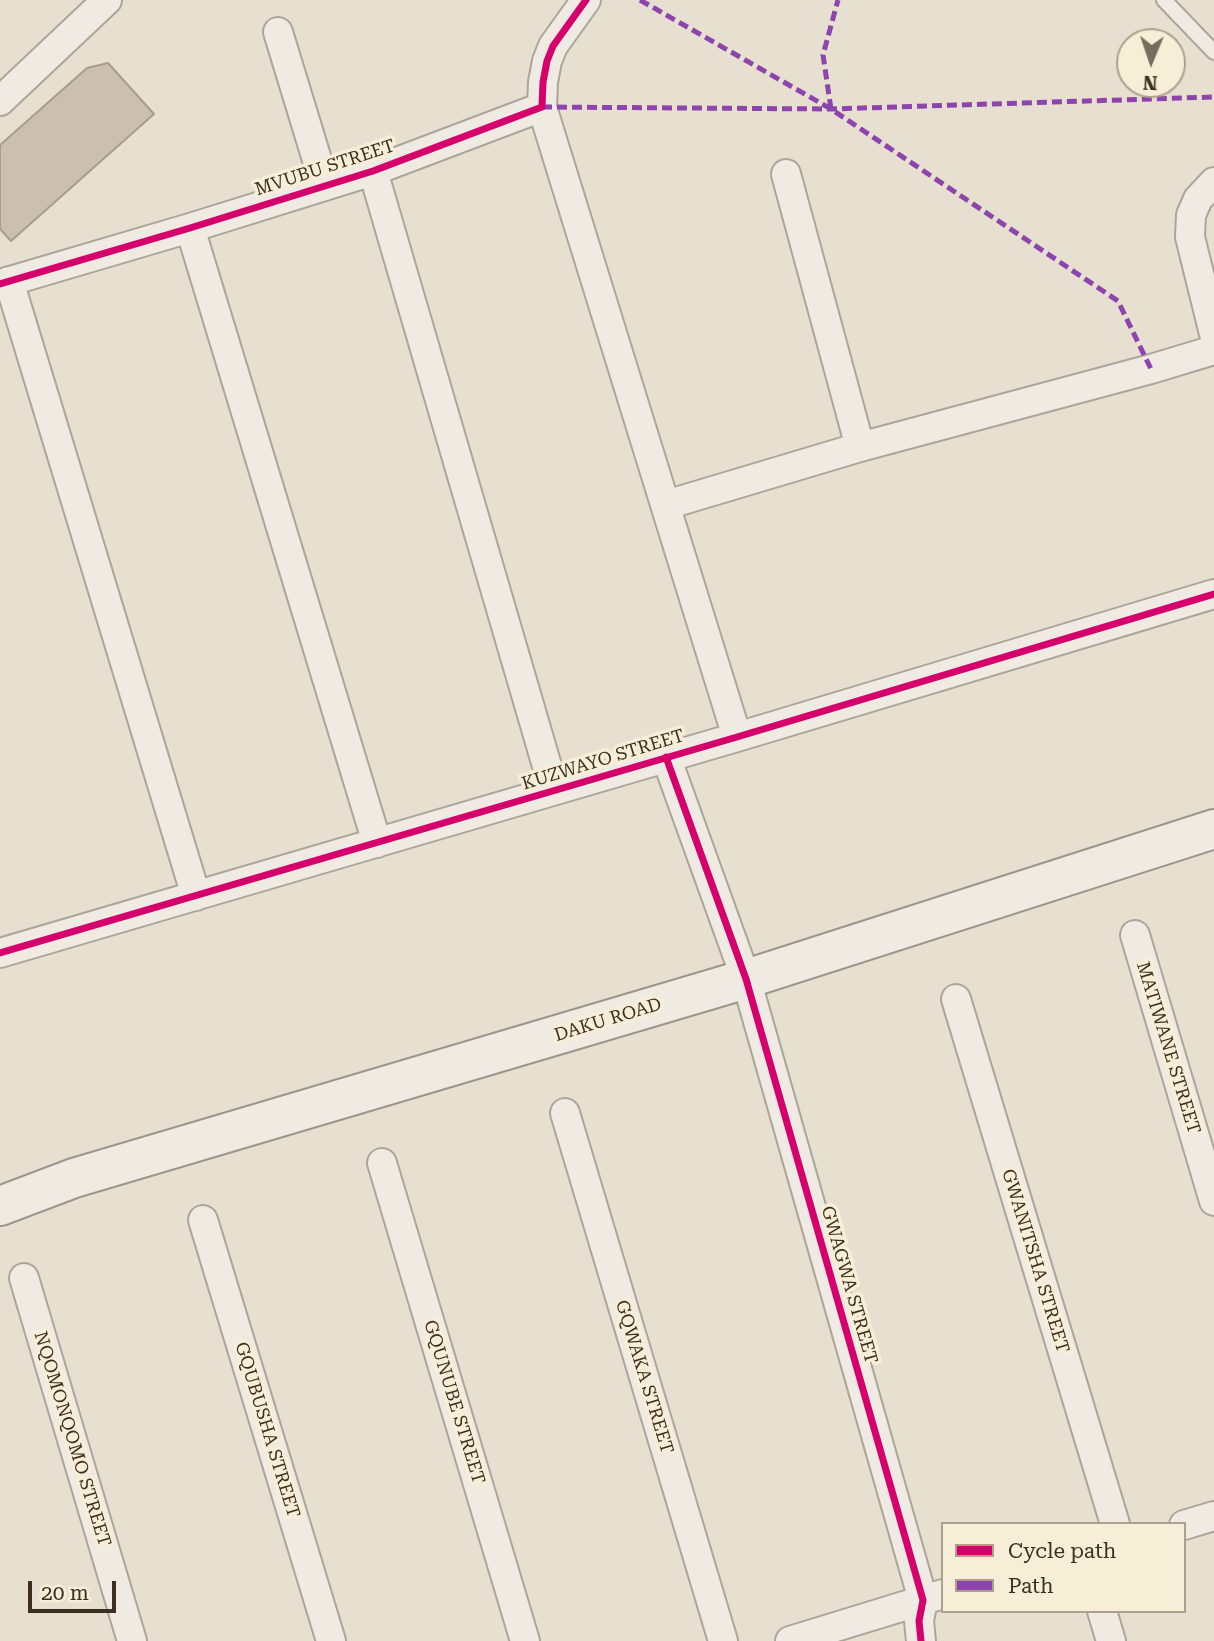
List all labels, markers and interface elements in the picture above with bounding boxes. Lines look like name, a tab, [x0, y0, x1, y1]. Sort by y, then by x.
north arrow	[1116, 28, 1186, 98]
text: N	[1143, 71, 1158, 94]
street label: MVUBU STREET	[252, 135, 398, 201]
street label: KUZWAYO STREET	[519, 725, 687, 795]
street label: MATIWANE STREET	[1132, 959, 1204, 1137]
street label: DAKU ROAD	[552, 993, 664, 1047]
street label: GWANITSHA STREET	[997, 1166, 1073, 1356]
street label: GWAGWA STREET	[816, 1204, 882, 1366]
street label: GQWAKA STREET	[610, 1298, 678, 1456]
street label: GQUNUBE STREET	[419, 1317, 489, 1487]
street label: NQOMONQOMO STREET	[29, 1329, 115, 1549]
street label: GQUBUSHA STREET	[230, 1340, 304, 1520]
legend	[941, 1522, 1186, 1613]
text: Cycle path	[1008, 1539, 1116, 1563]
scale bar	[32, 1568, 119, 1612]
text: Path	[1008, 1574, 1054, 1598]
text: 20 m	[41, 1581, 89, 1605]

